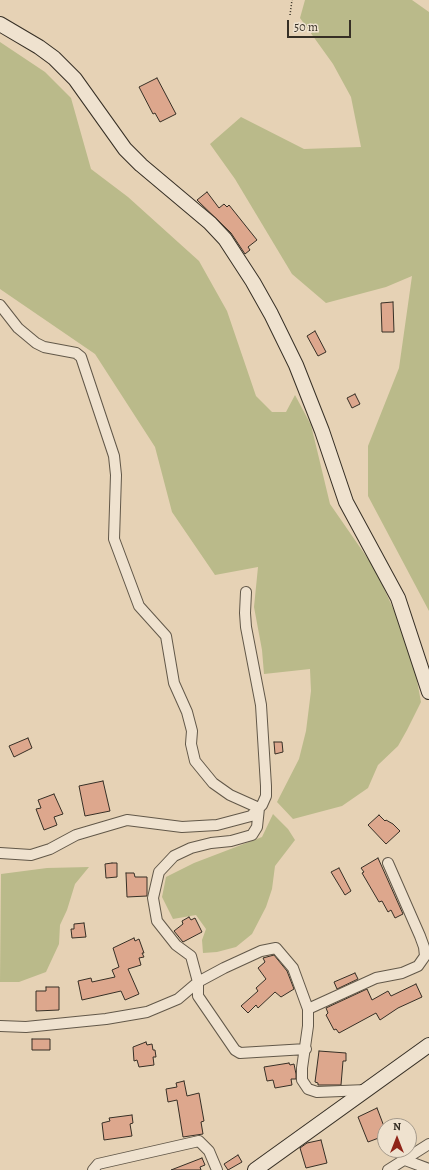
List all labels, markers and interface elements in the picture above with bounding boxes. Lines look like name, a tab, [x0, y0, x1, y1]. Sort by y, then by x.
scale bar	[289, 12, 353, 38]
text: 50 m	[294, 19, 318, 35]
north arrow	[377, 1118, 417, 1158]
text: N	[393, 1119, 401, 1134]

